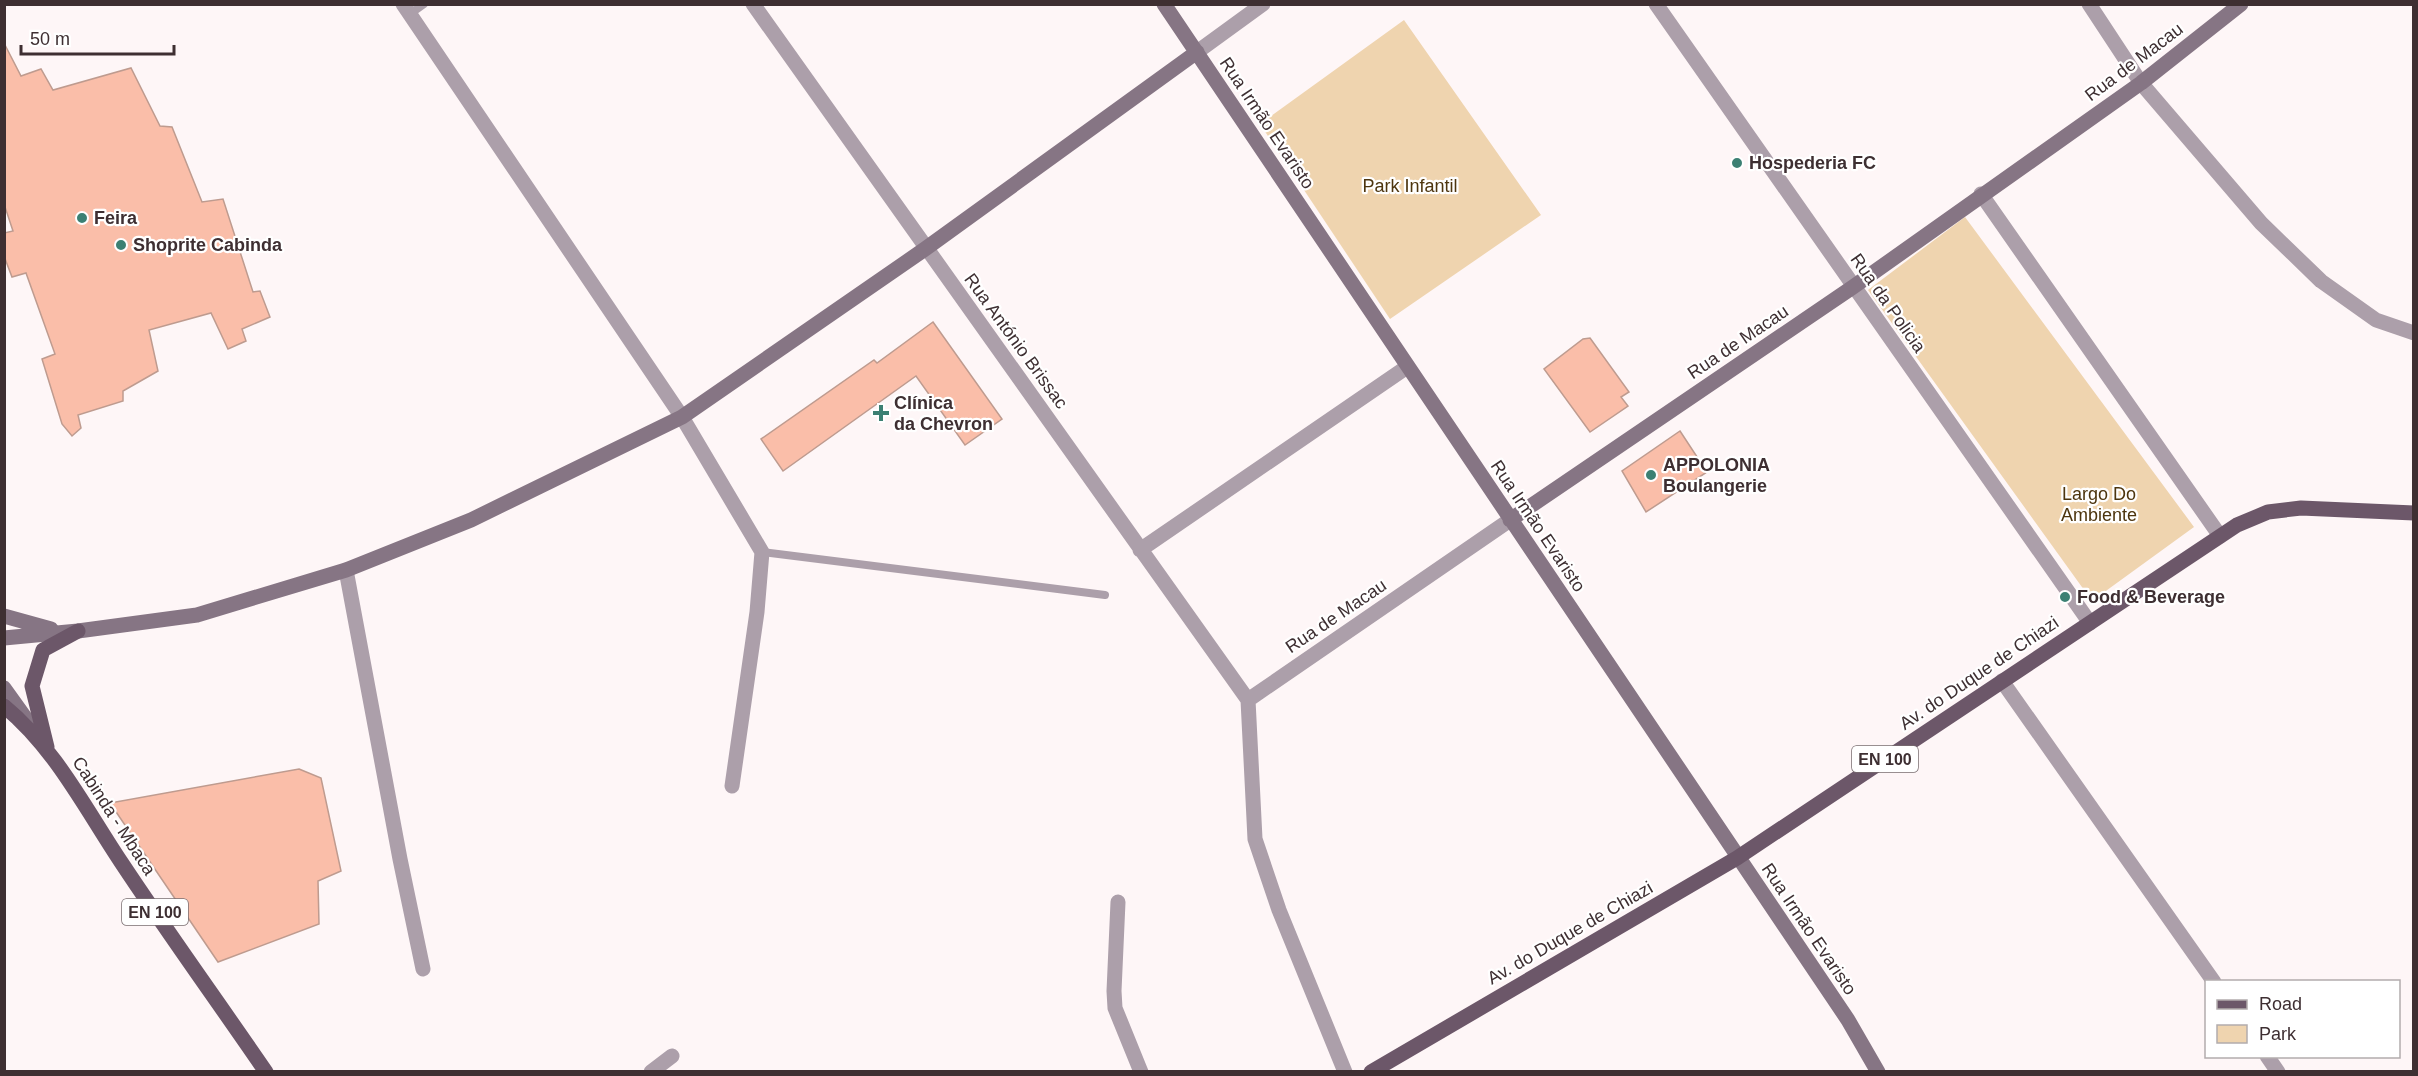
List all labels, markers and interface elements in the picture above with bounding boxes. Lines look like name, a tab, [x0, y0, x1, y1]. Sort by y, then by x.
scale bar	[21, 18, 174, 56]
street label: Rua de Macau	[2081, 19, 2187, 105]
text: 50 m	[30, 29, 70, 49]
street label: Rua Irmão Evaristo	[1216, 54, 1318, 192]
place label: Hospederia FC	[1749, 153, 1876, 173]
marker: Hospederia FC	[1730, 156, 1744, 170]
park label: Park Infantil	[1362, 176, 1458, 196]
place label: Feira	[94, 208, 138, 228]
marker: Feira	[75, 211, 89, 225]
place label: Shoprite Cabinda	[133, 235, 283, 255]
marker: Shoprite Cabinda	[114, 238, 128, 252]
street label: Rua da Policia	[1847, 250, 1930, 357]
street label: Rua António Brissac	[960, 270, 1072, 412]
street label: Rua de Macau	[1684, 301, 1792, 383]
place label: Clínica da Chevron	[894, 393, 993, 434]
marker: Clínica da Chevron	[872, 404, 890, 422]
place label: APPOLONIA Boulangerie	[1663, 455, 1770, 496]
street label: Rua Irmão Evaristo	[1487, 457, 1589, 595]
marker: APPOLONIA Boulangerie	[1644, 468, 1658, 482]
park label: Largo Do Ambiente	[2061, 484, 2137, 525]
street label: Rua de Macau	[1282, 575, 1390, 657]
place label: Food & Beverage	[2077, 587, 2225, 607]
marker: Food & Beverage	[2058, 590, 2072, 604]
street label: Av. do Duque de Chiazi	[1896, 612, 2062, 734]
road number: EN 100	[1852, 746, 1918, 772]
street label: Cabinda - Mbaca	[68, 753, 160, 880]
street label: Rua Irmão Evaristo	[1758, 860, 1860, 998]
street label: Av. do Duque de Chiazi	[1484, 877, 1656, 989]
road number: EN 100	[122, 899, 188, 925]
legend	[2205, 980, 2400, 1058]
text: Road	[2259, 994, 2302, 1014]
text: Park	[2259, 1024, 2297, 1044]

